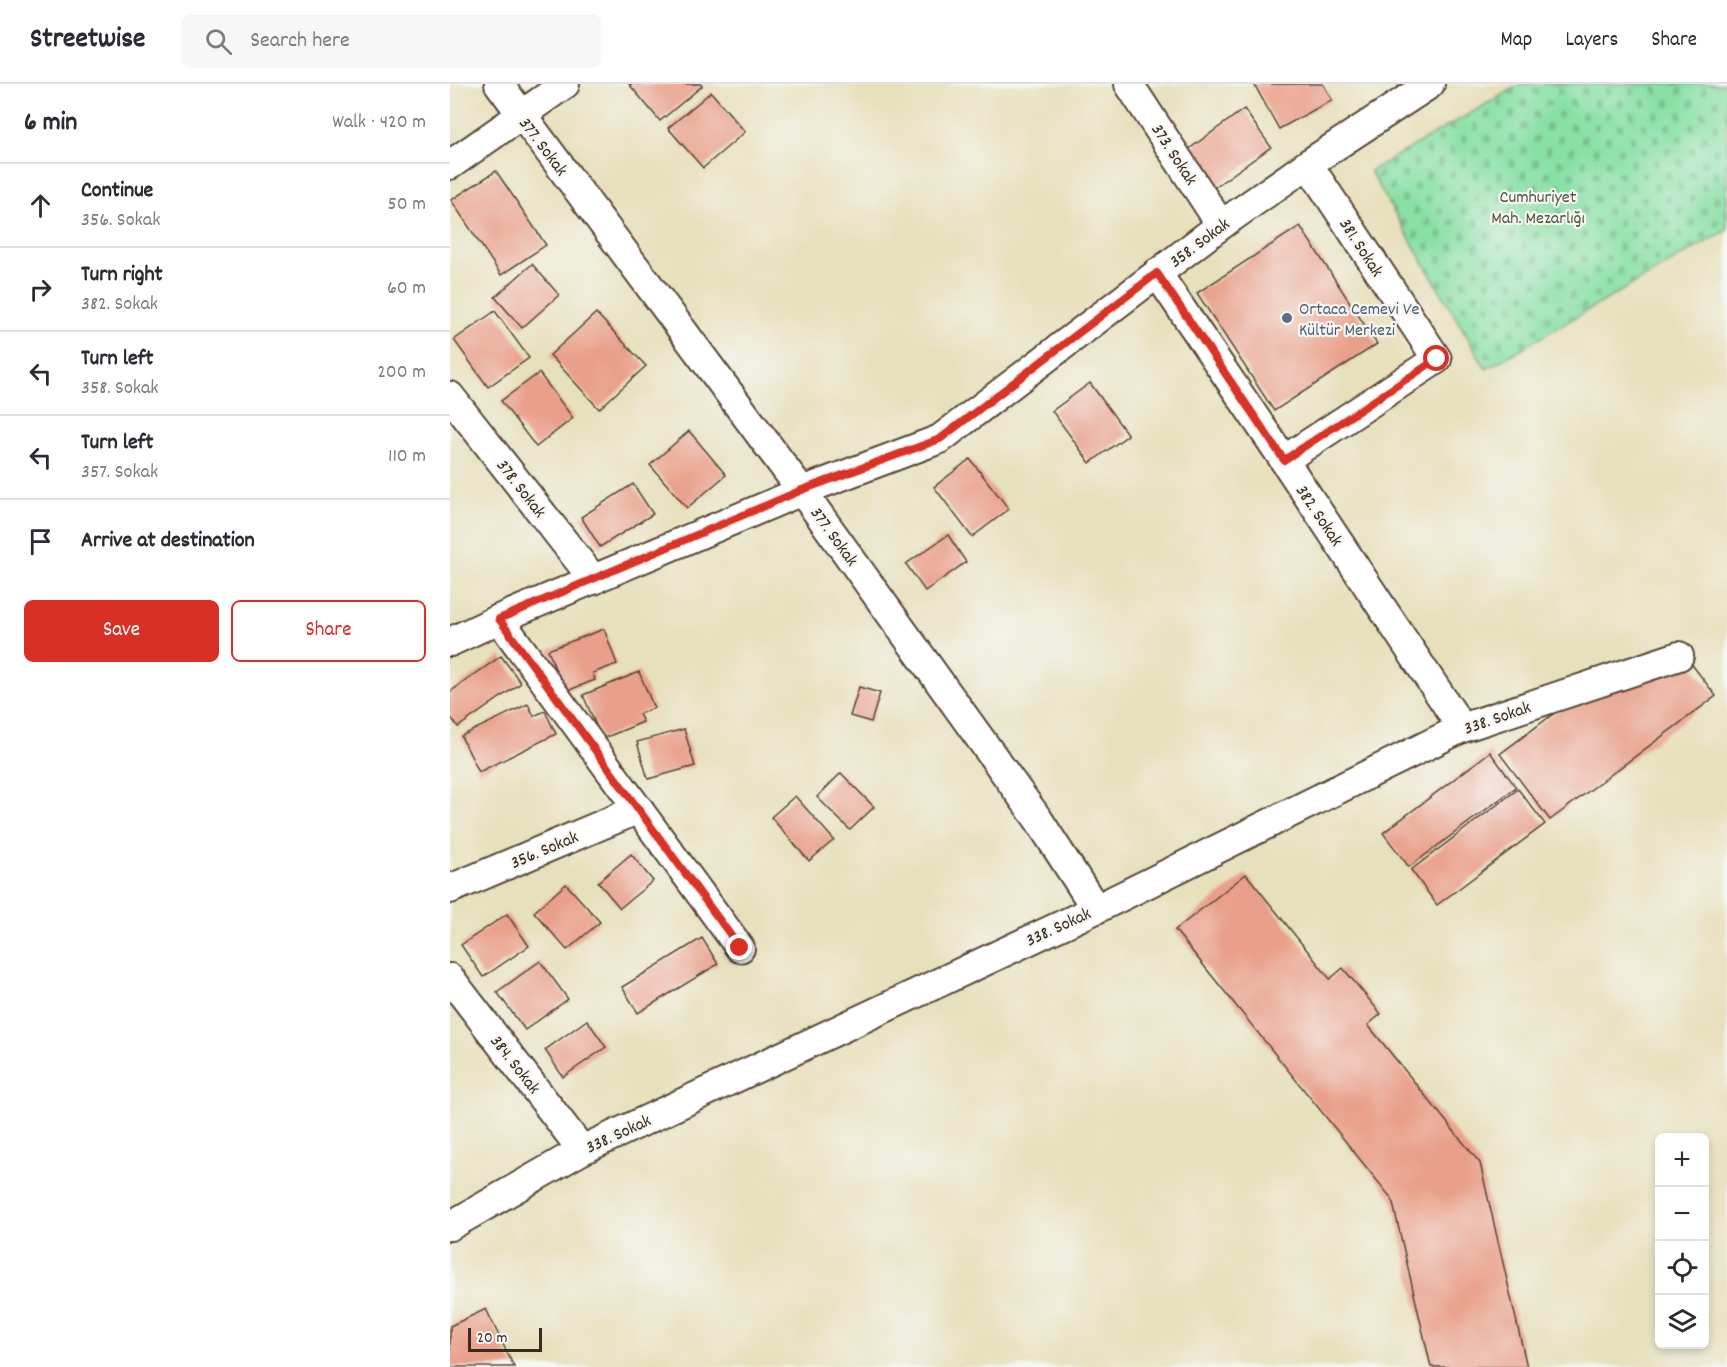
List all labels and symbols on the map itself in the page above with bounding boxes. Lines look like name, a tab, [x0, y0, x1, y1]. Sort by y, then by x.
street label: 377. Sokak	[512, 113, 572, 182]
street label: 373. Sokak	[1144, 120, 1202, 191]
park label: Cumhuriyet Mah. Mezarlığı	[1491, 186, 1585, 232]
street label: 358. Sokak	[1165, 213, 1236, 275]
street label: 381. Sokak	[1332, 214, 1388, 283]
place label: Ortaca Cemevi Ve Kültür Merkezi	[1299, 298, 1420, 344]
marker: Ortaca Cemevi Ve Kültür Merkezi	[1280, 311, 1294, 325]
route start	[1423, 345, 1449, 371]
street label: 378. Sokak	[489, 455, 551, 524]
street label: 382. Sokak	[1288, 481, 1348, 552]
street label: 377. Sokak	[803, 503, 863, 572]
street label: 338. Sokak	[1461, 696, 1535, 742]
street label: 356. Sokak	[507, 826, 583, 877]
street label: 338. Sokak	[1022, 902, 1096, 954]
route end	[726, 934, 752, 960]
street label: 384. Sokak	[483, 1031, 545, 1100]
street label: 338. Sokak	[582, 1109, 656, 1161]
scale bar	[468, 1325, 542, 1352]

